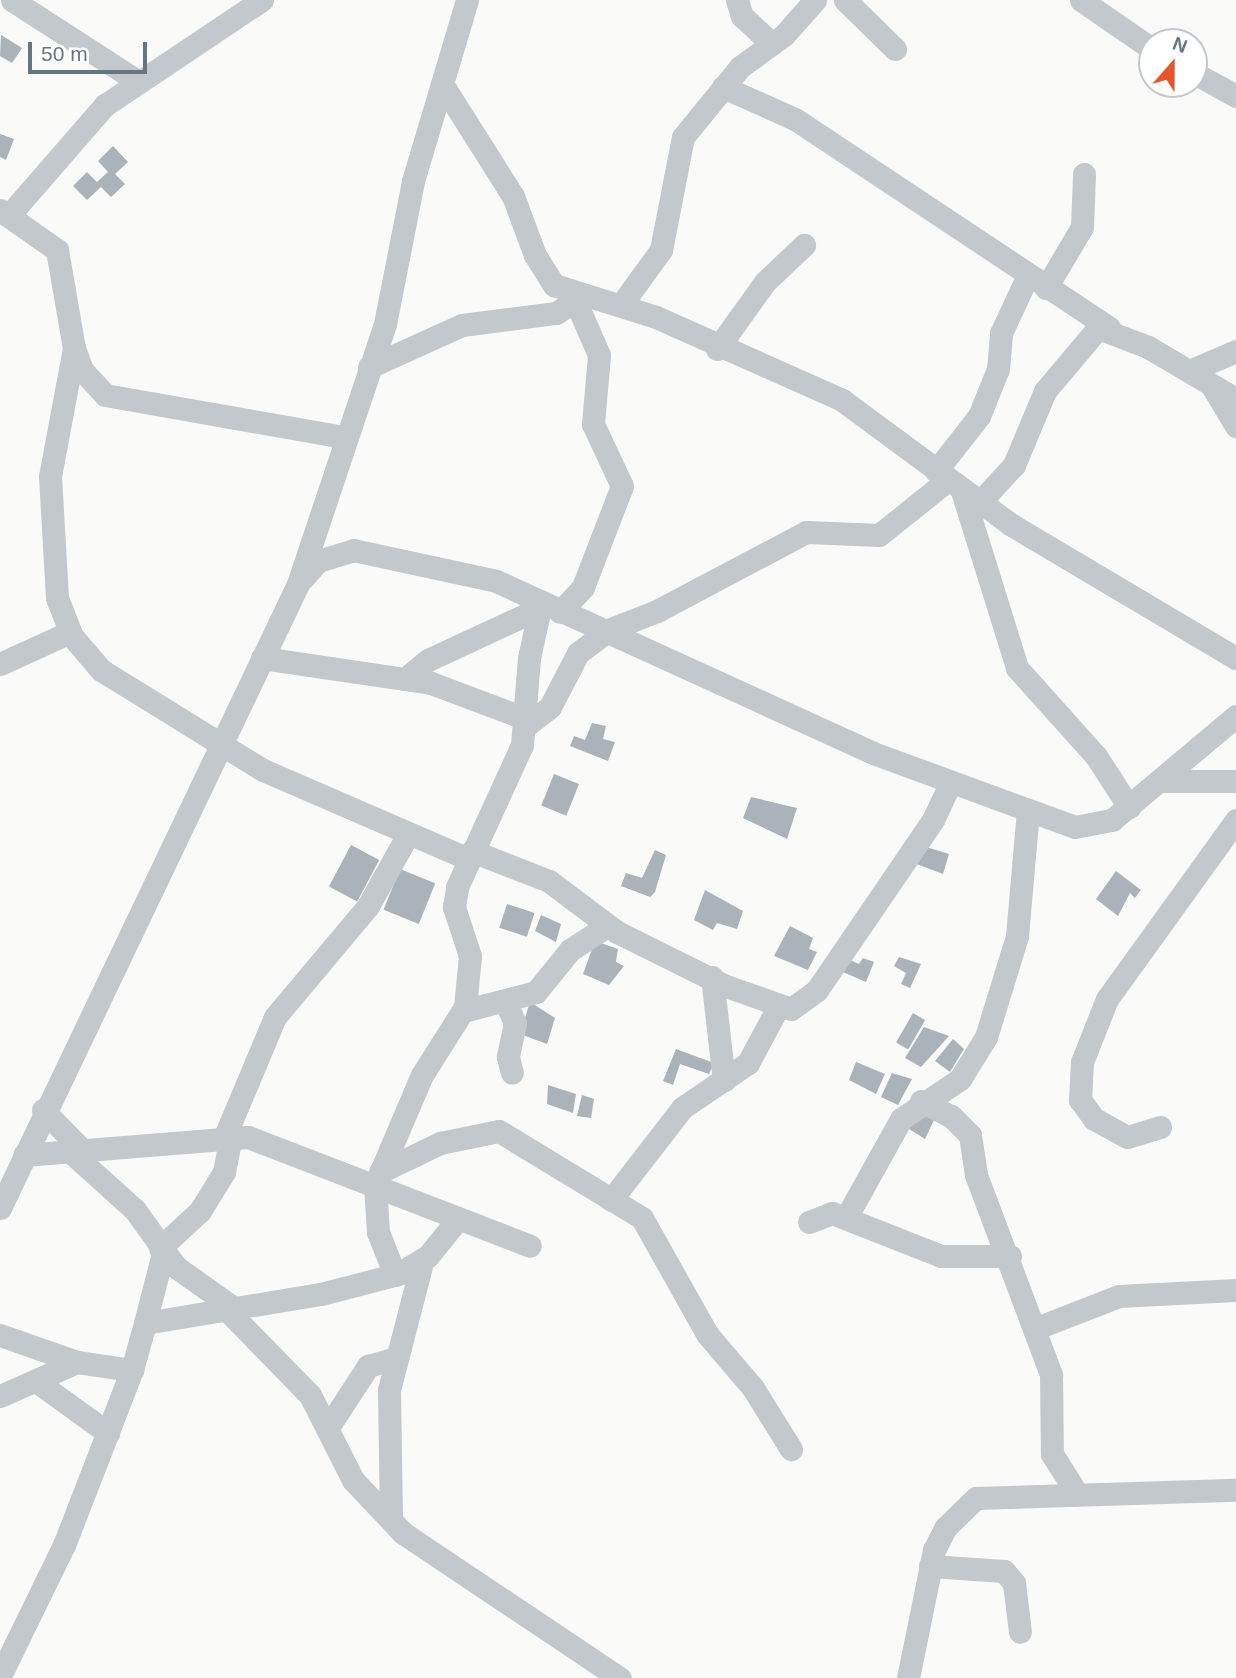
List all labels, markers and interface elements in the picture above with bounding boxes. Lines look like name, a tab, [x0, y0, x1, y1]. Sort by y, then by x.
scale bar	[32, 28, 150, 72]
north arrow	[1138, 28, 1208, 98]
text: N	[1170, 33, 1190, 57]
text: 50 m	[41, 42, 88, 65]

